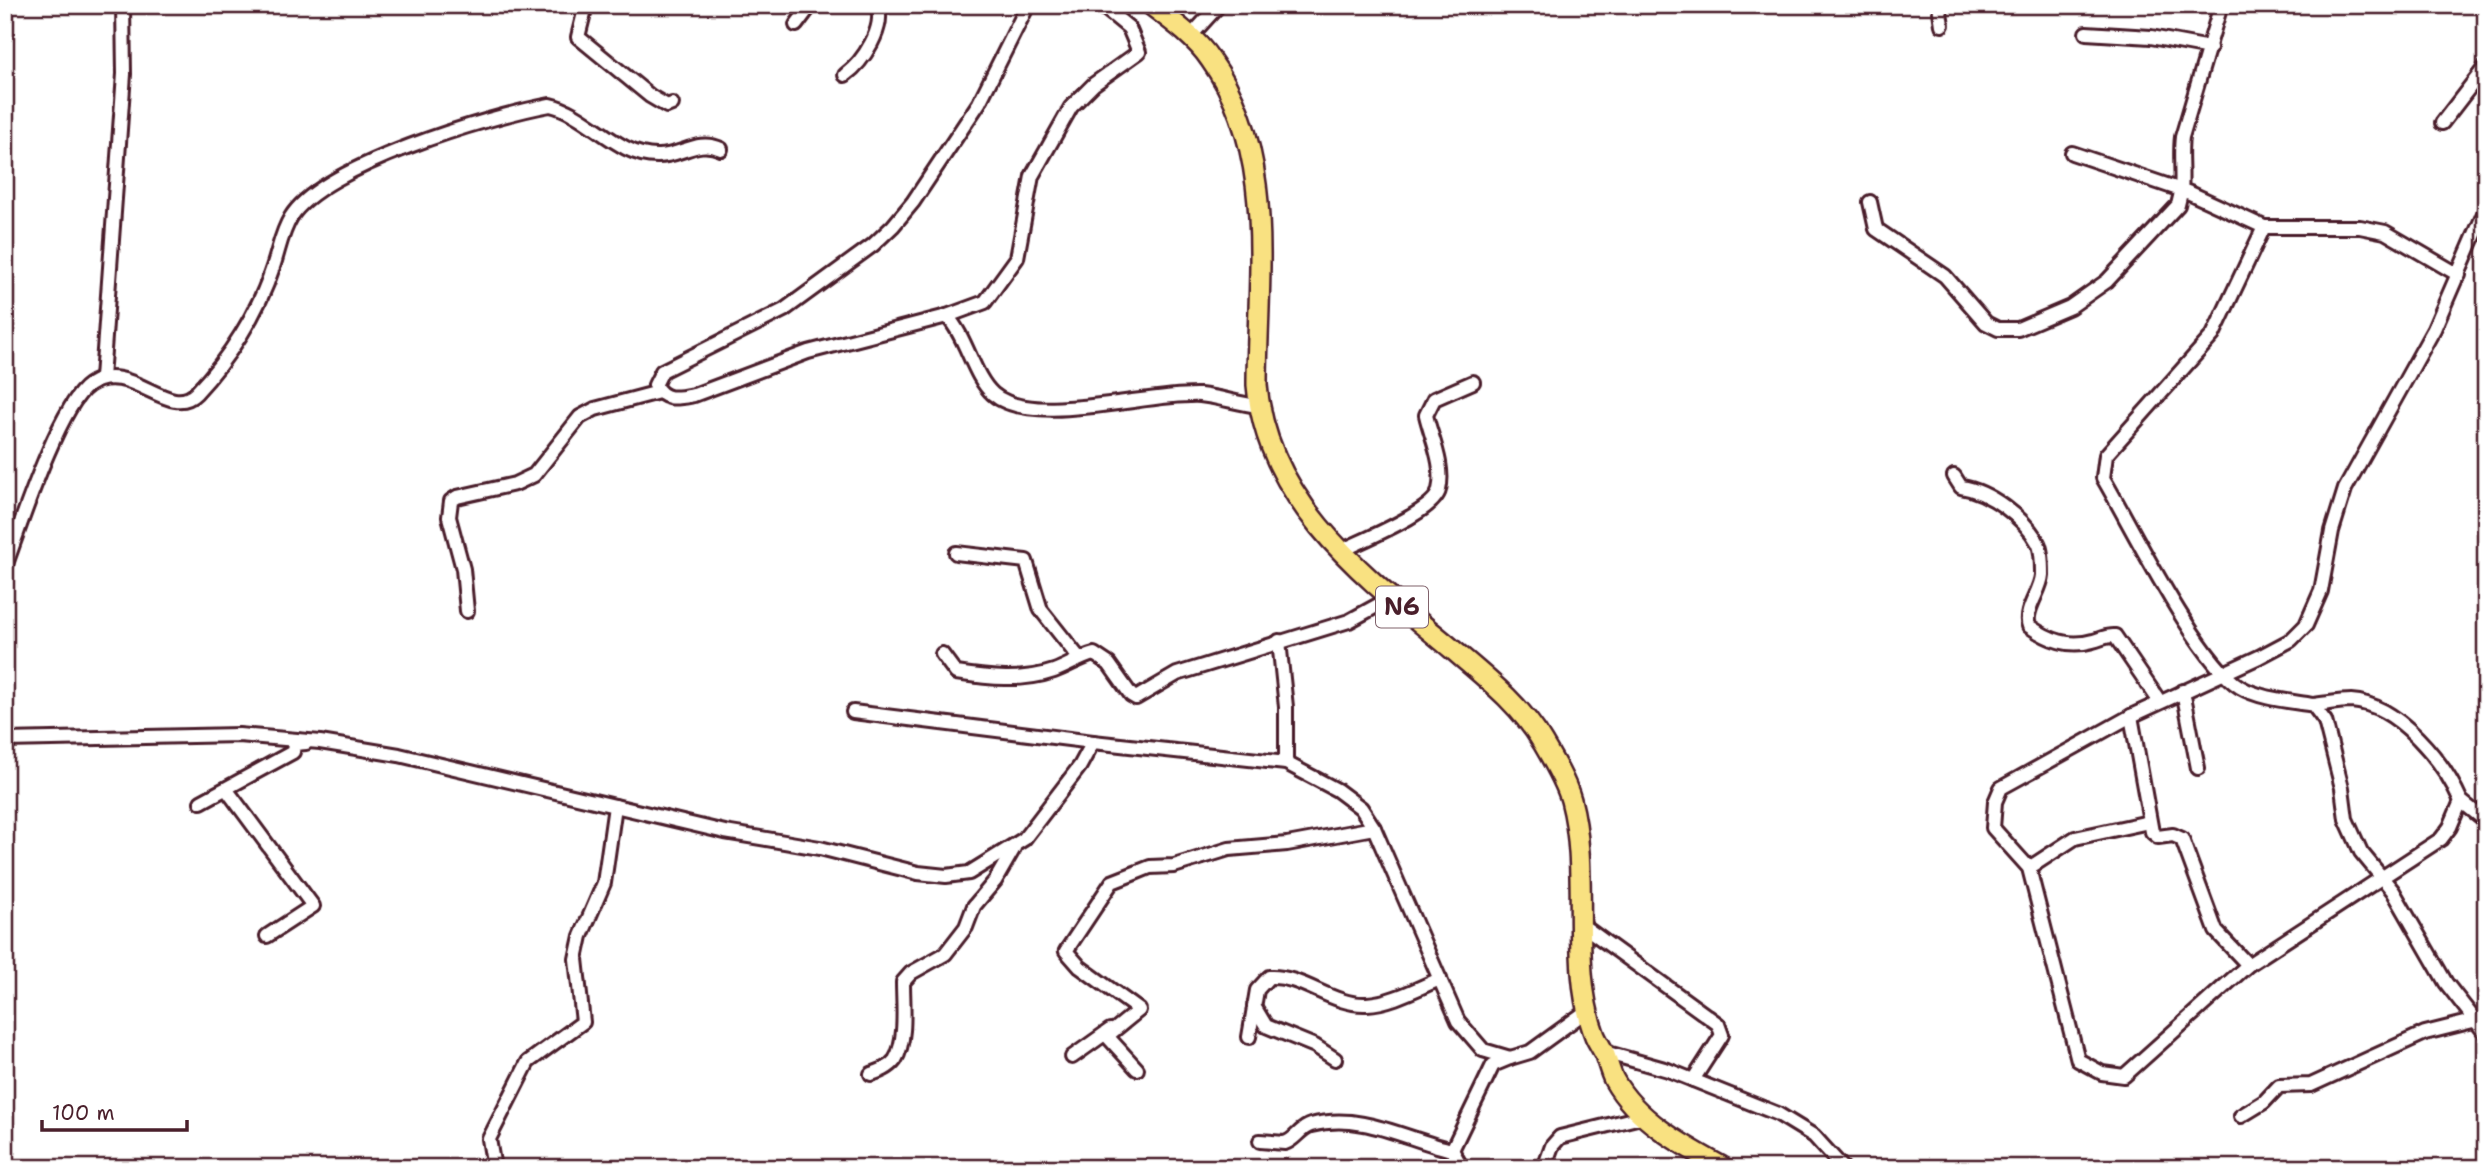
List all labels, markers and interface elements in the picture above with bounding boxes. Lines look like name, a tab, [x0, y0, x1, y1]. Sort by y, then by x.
road number: N6	[1376, 586, 1428, 628]
scale bar	[42, 1089, 187, 1133]
text: 100 m	[52, 1099, 115, 1127]

